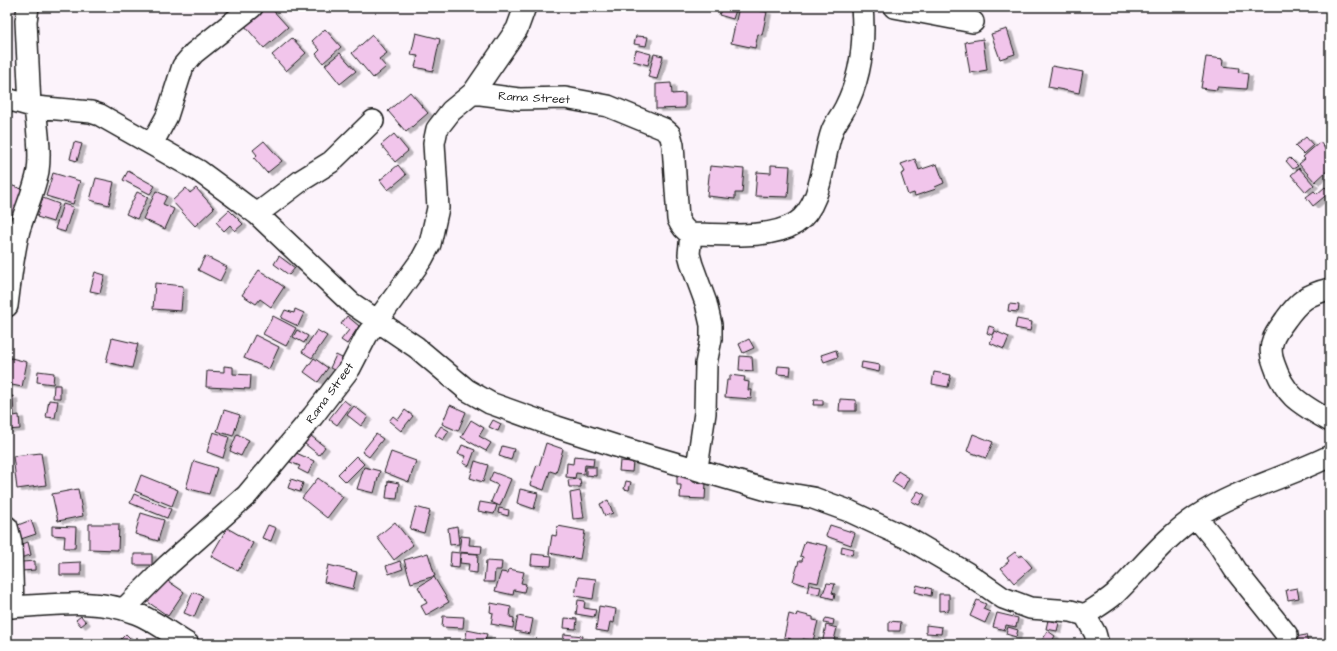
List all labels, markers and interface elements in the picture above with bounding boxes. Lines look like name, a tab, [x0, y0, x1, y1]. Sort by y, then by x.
street label: Rama Street	[498, 88, 571, 108]
street label: Rama Street	[302, 359, 358, 427]

